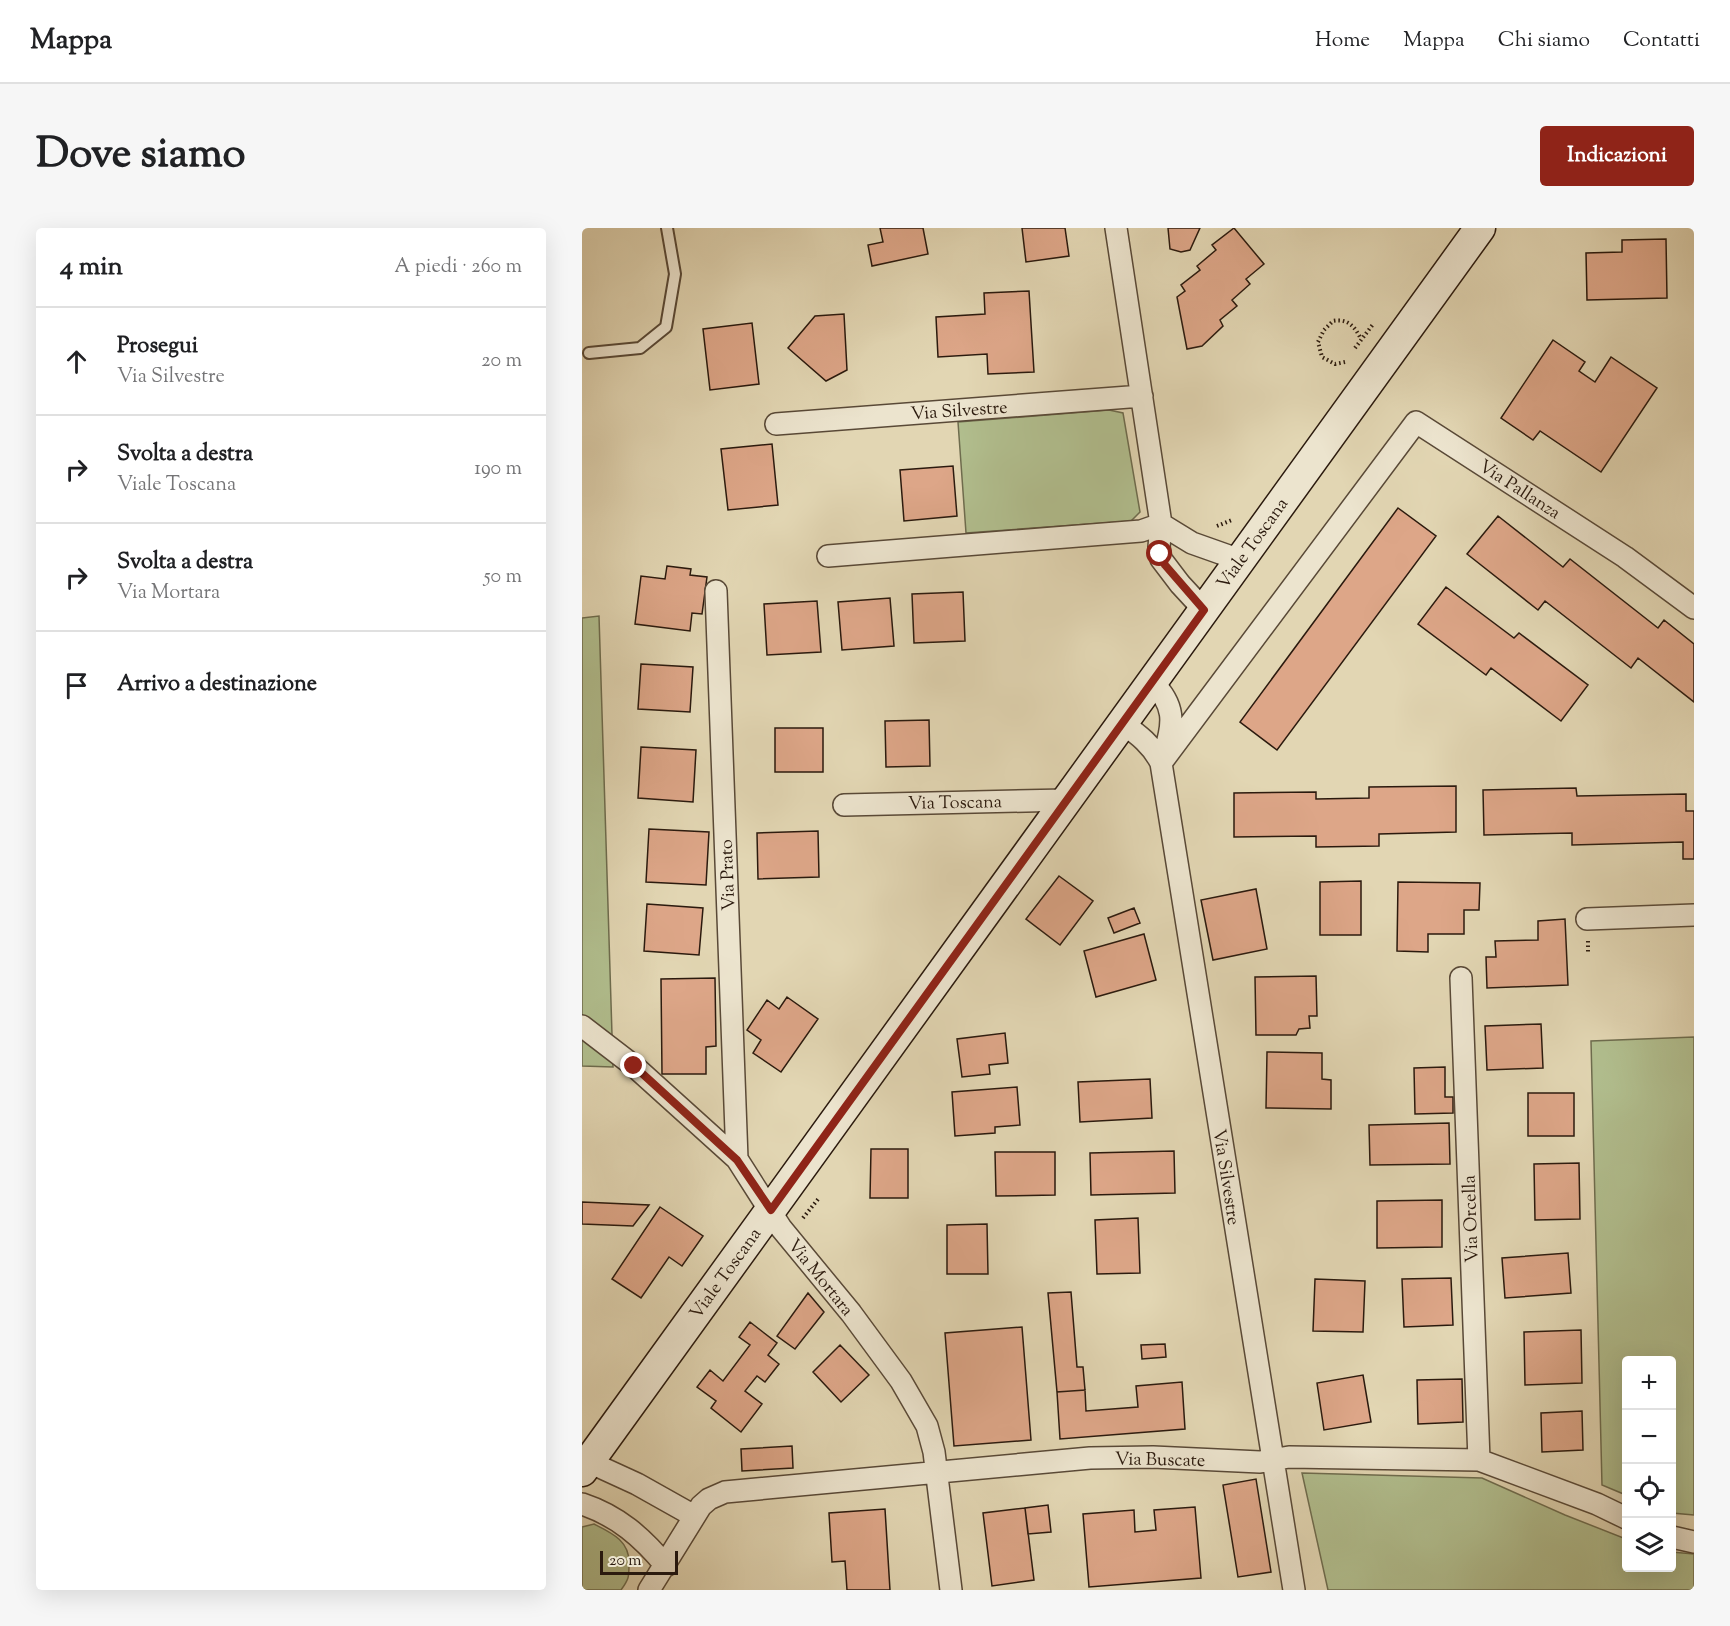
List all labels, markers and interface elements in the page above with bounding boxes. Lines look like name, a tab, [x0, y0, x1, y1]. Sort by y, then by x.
text: Mappa	[30, 21, 112, 61]
text: Home	[1315, 26, 1370, 56]
text: Mappa	[1403, 26, 1465, 56]
text: Chi siamo	[1498, 26, 1590, 56]
text: Contatti	[1623, 26, 1700, 56]
text: Dove siamo	[36, 126, 245, 186]
button: Indicazioni	[1540, 126, 1694, 186]
text: 4 min	[60, 249, 123, 286]
text: A piedi · 260 m	[394, 253, 522, 282]
text: Prosegui	[117, 331, 198, 363]
icon: ahead	[60, 345, 93, 378]
text: 20 m	[481, 347, 522, 376]
text: Via Silvestre	[117, 363, 225, 392]
street label: Via Silvestre	[910, 396, 1008, 428]
text: Svolta a destra	[117, 439, 253, 471]
icon: right	[60, 453, 93, 486]
street label: Via Pallanza	[1473, 454, 1565, 527]
text: 190 m	[474, 455, 522, 484]
text: Viale Toscana	[117, 471, 236, 500]
street label: Viale Toscana	[1212, 493, 1296, 595]
route start	[1146, 540, 1172, 566]
text: Svolta a destra	[117, 547, 253, 579]
icon: right	[60, 561, 93, 594]
text: 50 m	[484, 563, 522, 592]
text: Via Mortara	[117, 579, 220, 608]
icon: arrive	[60, 669, 93, 702]
text: Arrivo a destinazione	[117, 669, 317, 701]
street label: Via Toscana	[908, 790, 1002, 818]
street label: Via Prato	[715, 839, 743, 911]
route end	[620, 1052, 646, 1078]
street label: Via Silvestre	[1205, 1127, 1245, 1227]
street label: Via Orcella	[1457, 1175, 1487, 1263]
street label: Viale Toscana	[685, 1223, 769, 1325]
street label: Via Mortara	[780, 1234, 859, 1323]
map controls	[1622, 1356, 1676, 1572]
button: +	[1622, 1356, 1676, 1410]
button: −	[1622, 1410, 1676, 1464]
street label: Via Buscate	[1115, 1447, 1205, 1475]
button: locate	[1622, 1464, 1676, 1518]
button: layers	[1622, 1518, 1676, 1572]
scale bar	[600, 1548, 678, 1576]
text: 20 m	[609, 1550, 642, 1573]

